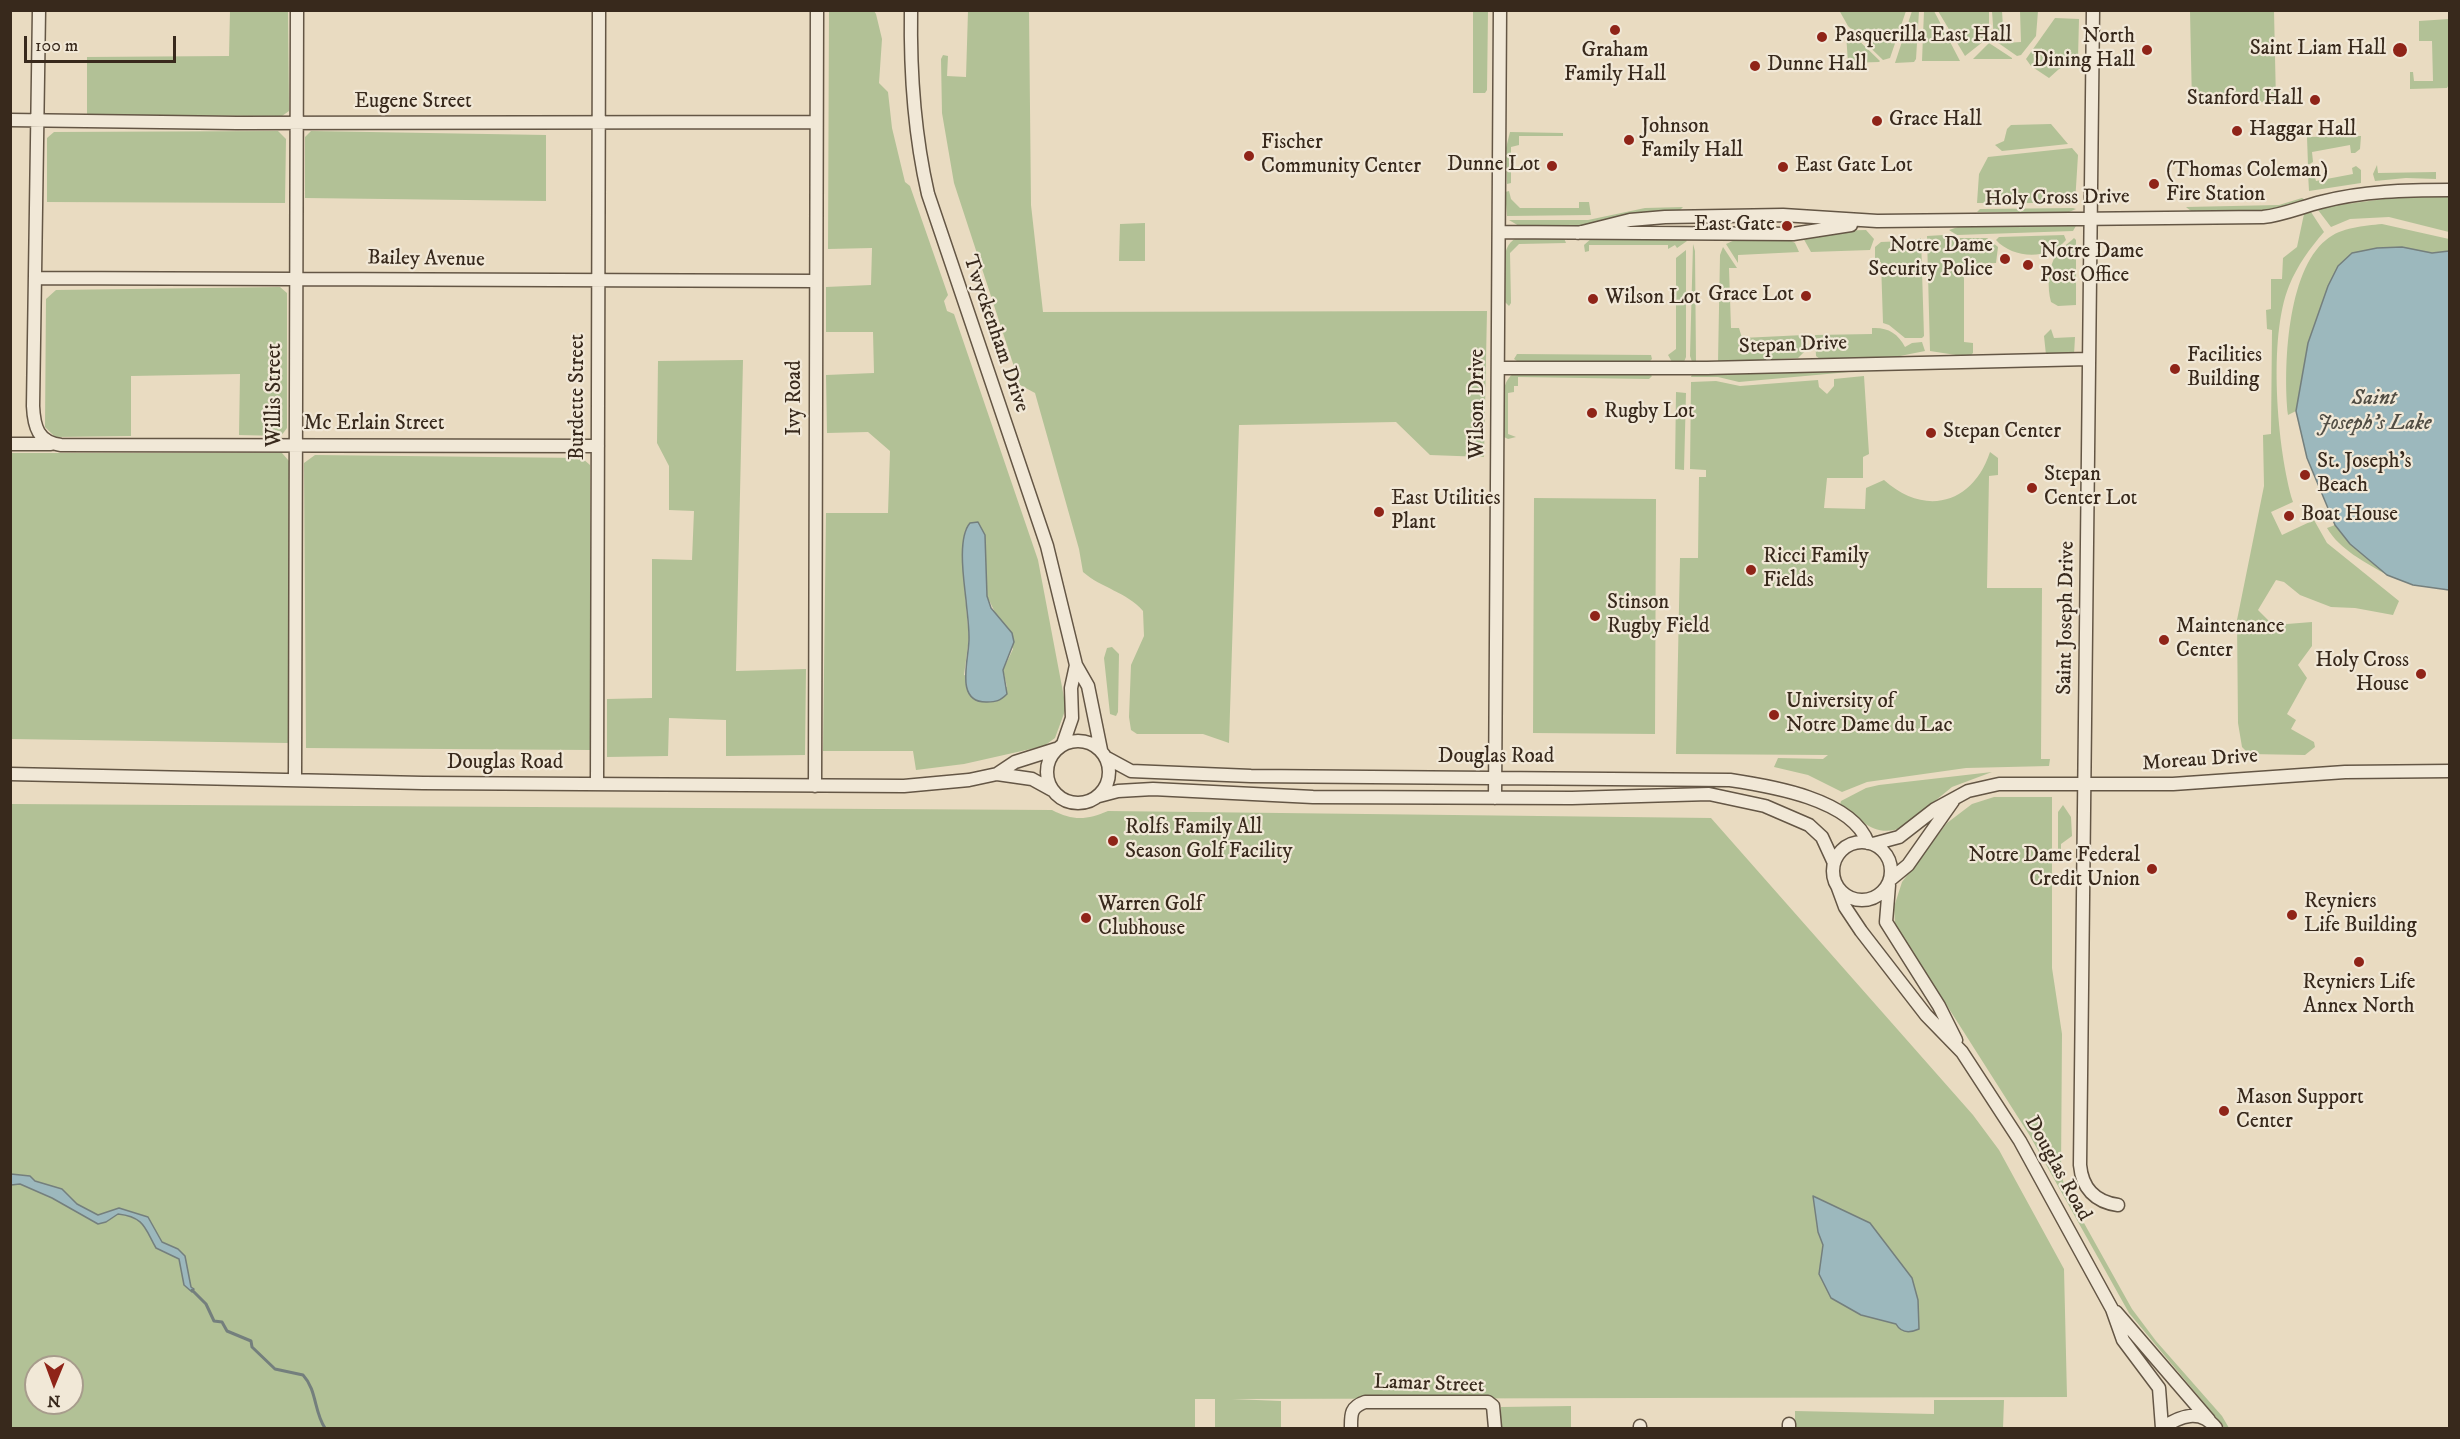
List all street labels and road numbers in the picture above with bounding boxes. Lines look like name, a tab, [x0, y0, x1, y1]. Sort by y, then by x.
street label: Eugene Street	[354, 90, 472, 116]
street label: Holy Cross Drive	[1984, 185, 2130, 213]
street label: Bailey Avenue	[367, 246, 485, 274]
street label: Twyckenham Drive	[956, 252, 1034, 416]
street label: Stepan Drive	[1739, 332, 1847, 360]
street label: Burdette Street	[566, 334, 592, 460]
street label: Willis Street	[263, 343, 289, 447]
street label: Wilson Drive	[1466, 349, 1492, 459]
street label: Ivy Road	[783, 360, 809, 436]
street label: Mc Erlain Street	[304, 412, 444, 438]
street label: Saint Joseph Drive	[2053, 541, 2081, 695]
street label: Moreau Drive	[2141, 744, 2259, 778]
street label: Douglas Road	[1438, 745, 1554, 771]
street label: Douglas Road	[447, 751, 563, 777]
street label: Douglas Road	[2018, 1112, 2096, 1226]
street label: Lamar Street	[1373, 1370, 1485, 1400]

